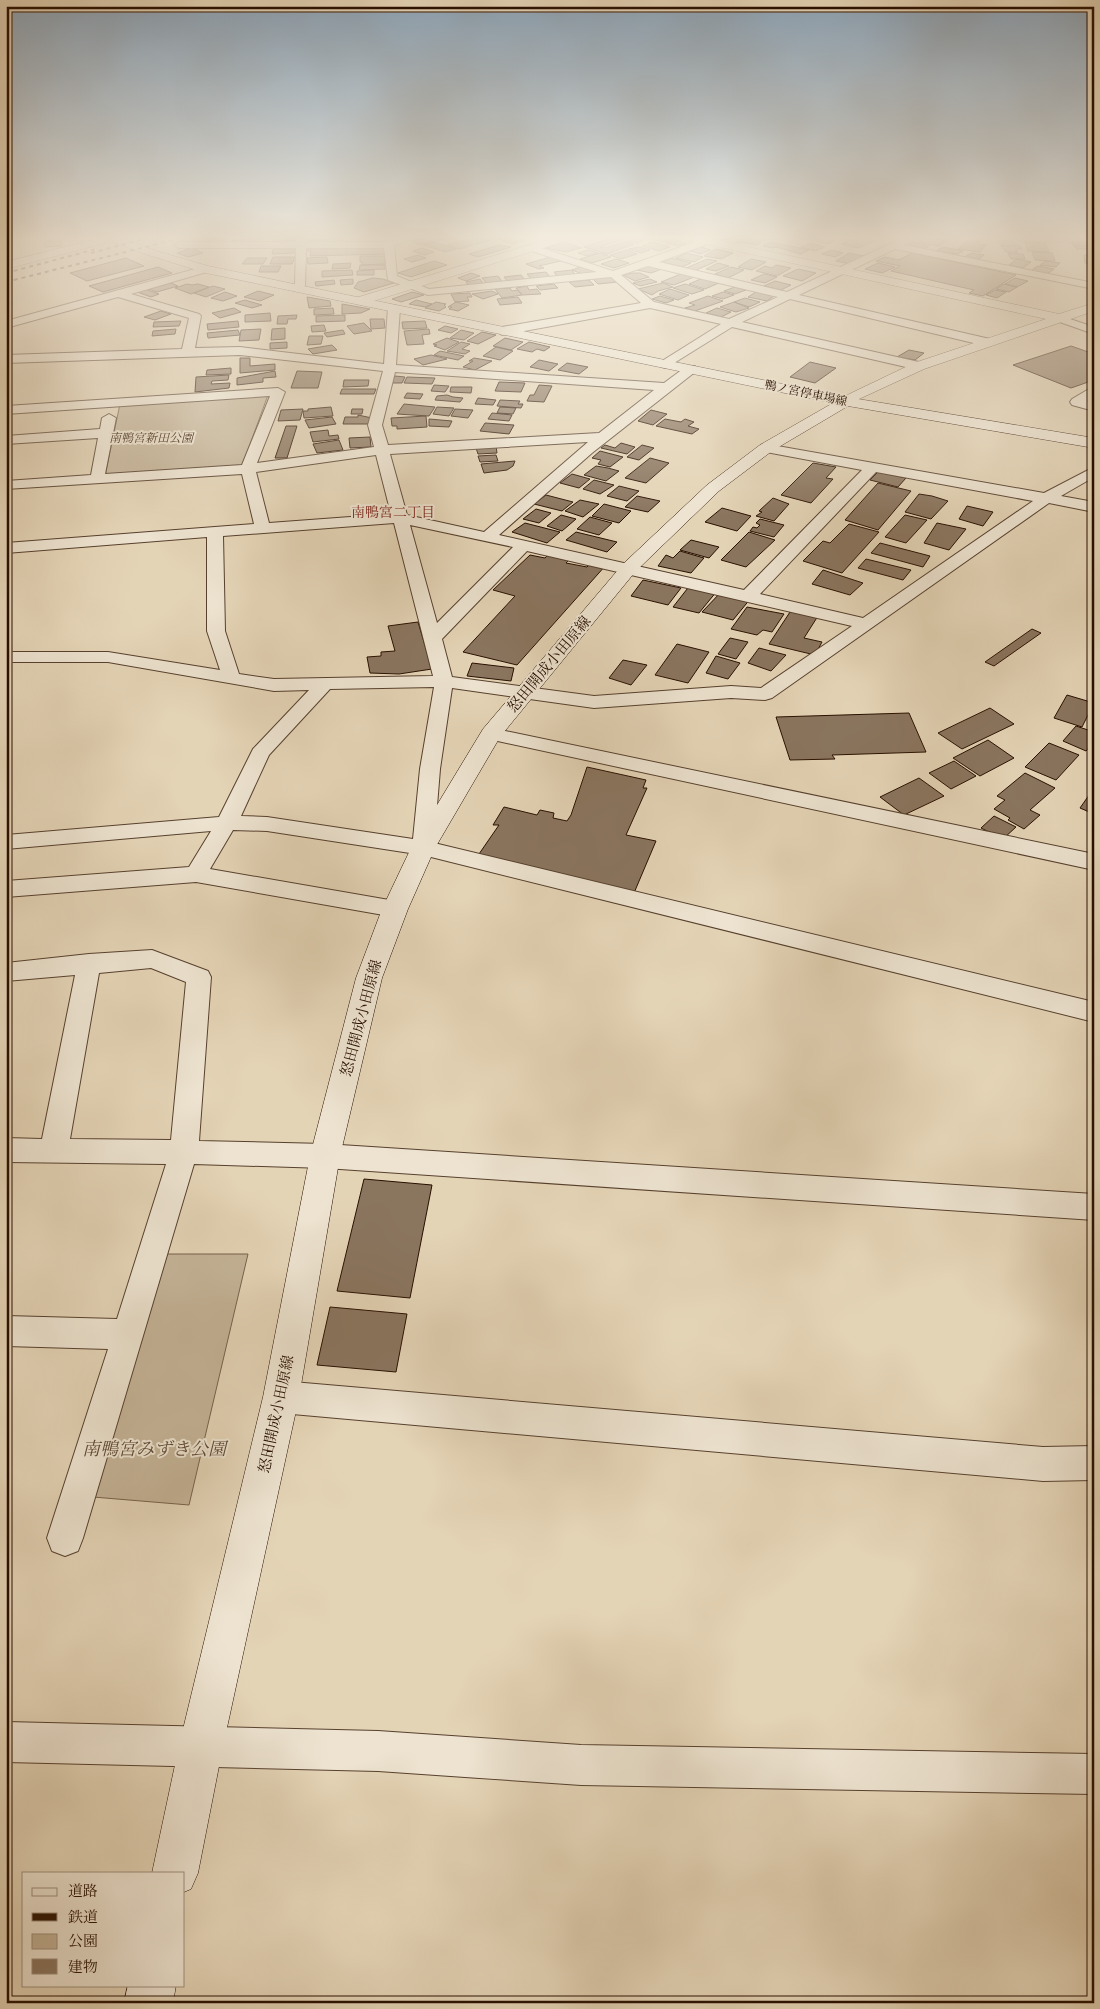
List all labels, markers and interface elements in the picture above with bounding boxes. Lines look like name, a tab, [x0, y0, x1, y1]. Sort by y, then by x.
street label: 鴨ノ宮停車場線	[763, 377, 849, 410]
park label: 南鴨宮新田公園	[109, 431, 195, 446]
district label: 南鴨宮二丁目	[351, 504, 435, 522]
street label: 怒田開成小田原線	[504, 612, 595, 716]
street label: 怒田開成小田原線	[337, 958, 386, 1079]
street label: 怒田開成小田原線	[255, 1353, 298, 1475]
park label: 南鴨宮みずき公園	[82, 1438, 229, 1461]
legend	[22, 1872, 185, 1986]
text: 道路	[68, 1882, 98, 1901]
text: 鉄道	[68, 1908, 98, 1927]
text: 公園	[68, 1932, 98, 1951]
text: 建物	[68, 1958, 98, 1977]

